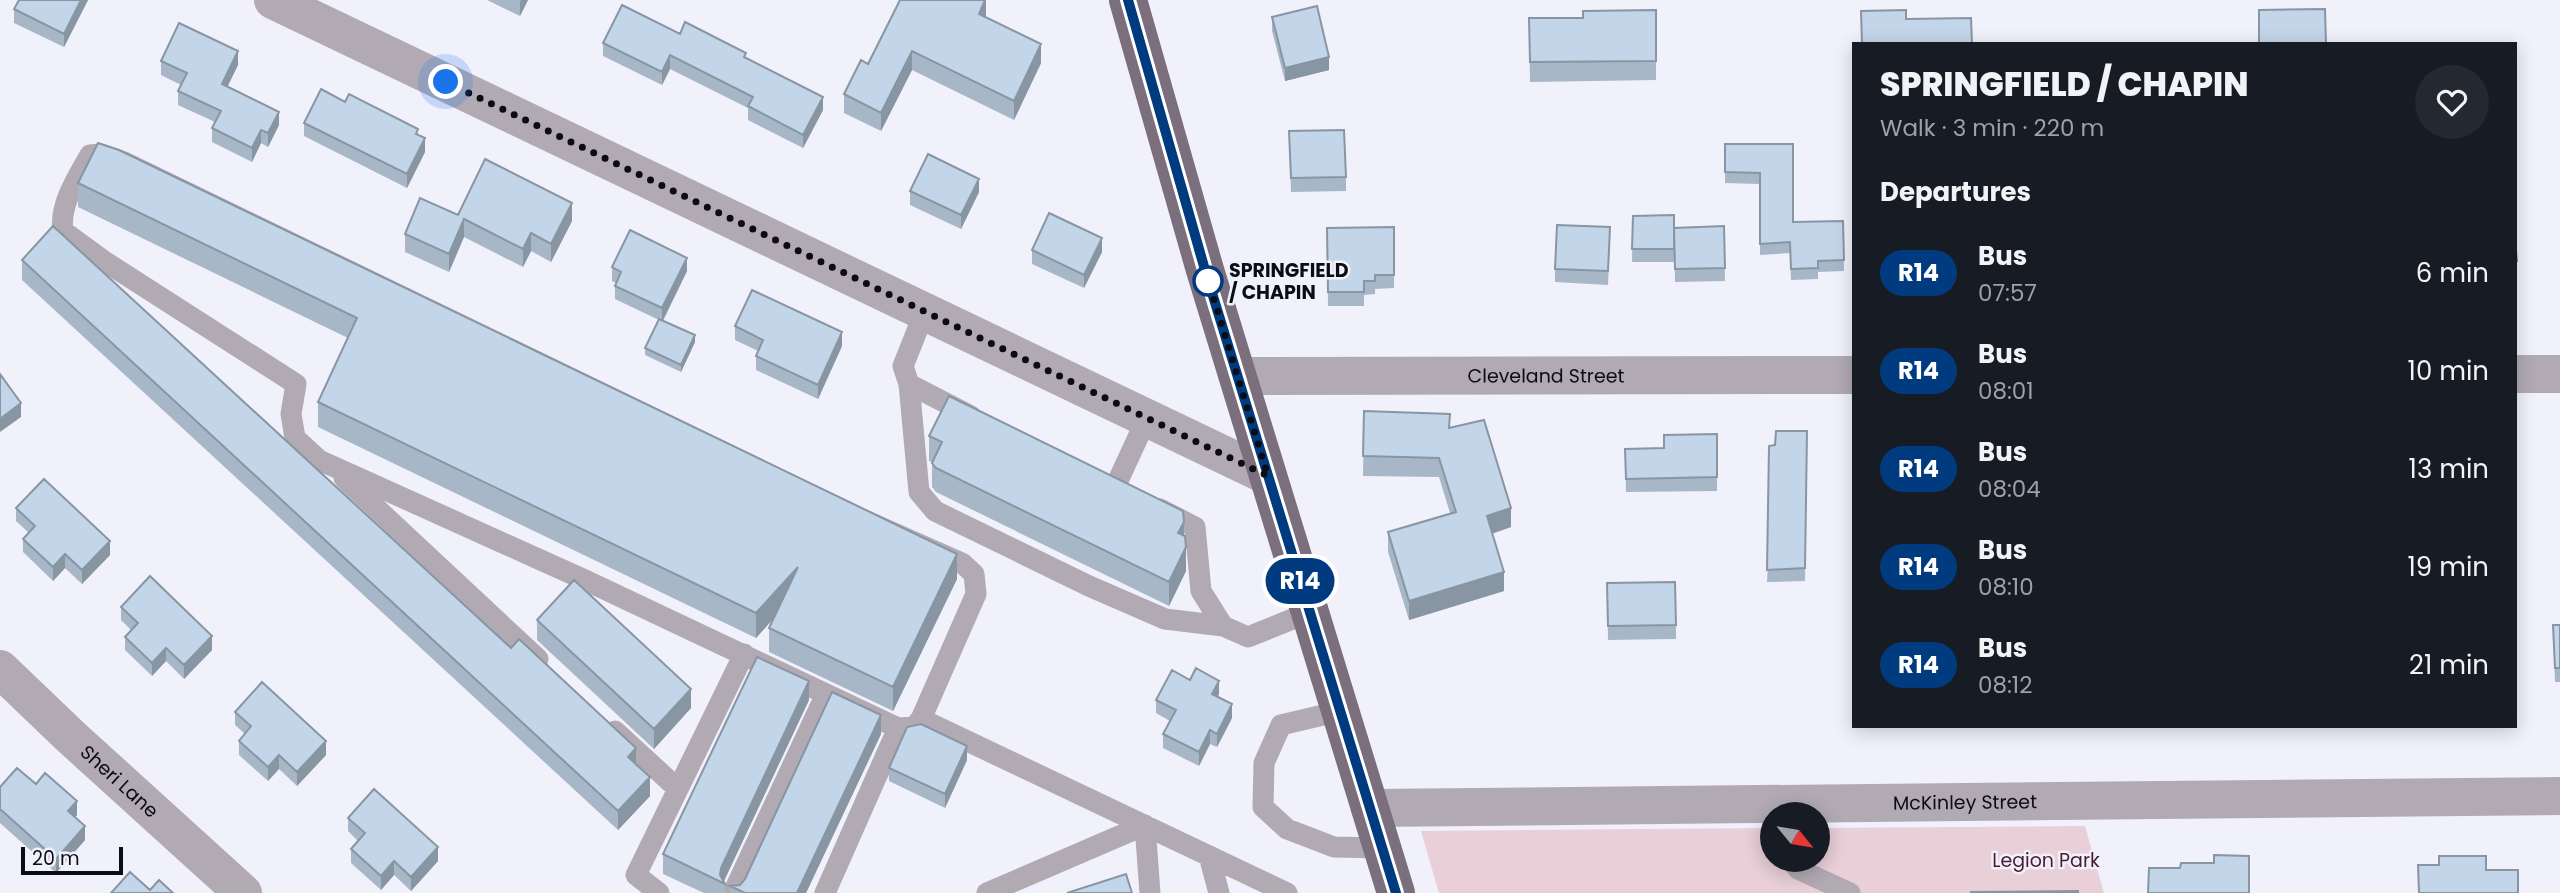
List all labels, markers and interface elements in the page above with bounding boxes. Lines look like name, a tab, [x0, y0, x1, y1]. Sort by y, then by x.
text: SPRINGFIELD / CHAPIN	[1880, 61, 2248, 108]
your location	[428, 64, 463, 99]
button: heart	[2415, 65, 2489, 139]
text: Walk · 3 min · 220 m	[1880, 112, 2104, 144]
text: Departures	[1880, 174, 2031, 210]
text: Bus	[1978, 238, 2027, 274]
text: 6 min	[2416, 255, 2489, 291]
text: R14	[1898, 256, 1939, 289]
place label: SPRINGFIELD / CHAPIN	[1229, 257, 1349, 306]
marker: SPRINGFIELD / CHAPIN	[1193, 266, 1223, 296]
text: 07:57	[1978, 277, 2037, 309]
text: Bus	[1978, 336, 2027, 372]
text: 10 min	[2408, 353, 2489, 389]
text: R14	[1898, 354, 1939, 387]
street label: Cleveland Street	[1468, 362, 1625, 389]
text: 08:01	[1978, 375, 2034, 407]
text: Bus	[1978, 434, 2027, 470]
text: 13 min	[2409, 451, 2489, 487]
text: R14	[1898, 452, 1939, 485]
text: 08:04	[1978, 473, 2041, 505]
text: Bus	[1978, 532, 2027, 568]
text: 19 min	[2408, 549, 2489, 585]
text: R14	[1898, 550, 1939, 583]
line badge: R14	[1260, 558, 1340, 604]
text: R14	[1280, 564, 1320, 597]
text: 08:10	[1978, 571, 2034, 603]
text: Bus	[1978, 630, 2027, 666]
text: 21 min	[2409, 647, 2489, 683]
text: R14	[1898, 648, 1939, 681]
text: 08:12	[1978, 669, 2032, 701]
street label: Sheri Lane	[75, 739, 165, 824]
street label: McKinley Street	[1893, 788, 2037, 816]
north arrow	[1760, 802, 1830, 872]
map controls	[1760, 802, 1830, 872]
scale bar	[21, 844, 122, 876]
text: 20 m	[32, 845, 80, 872]
park label: Legion Park	[1992, 847, 2100, 874]

